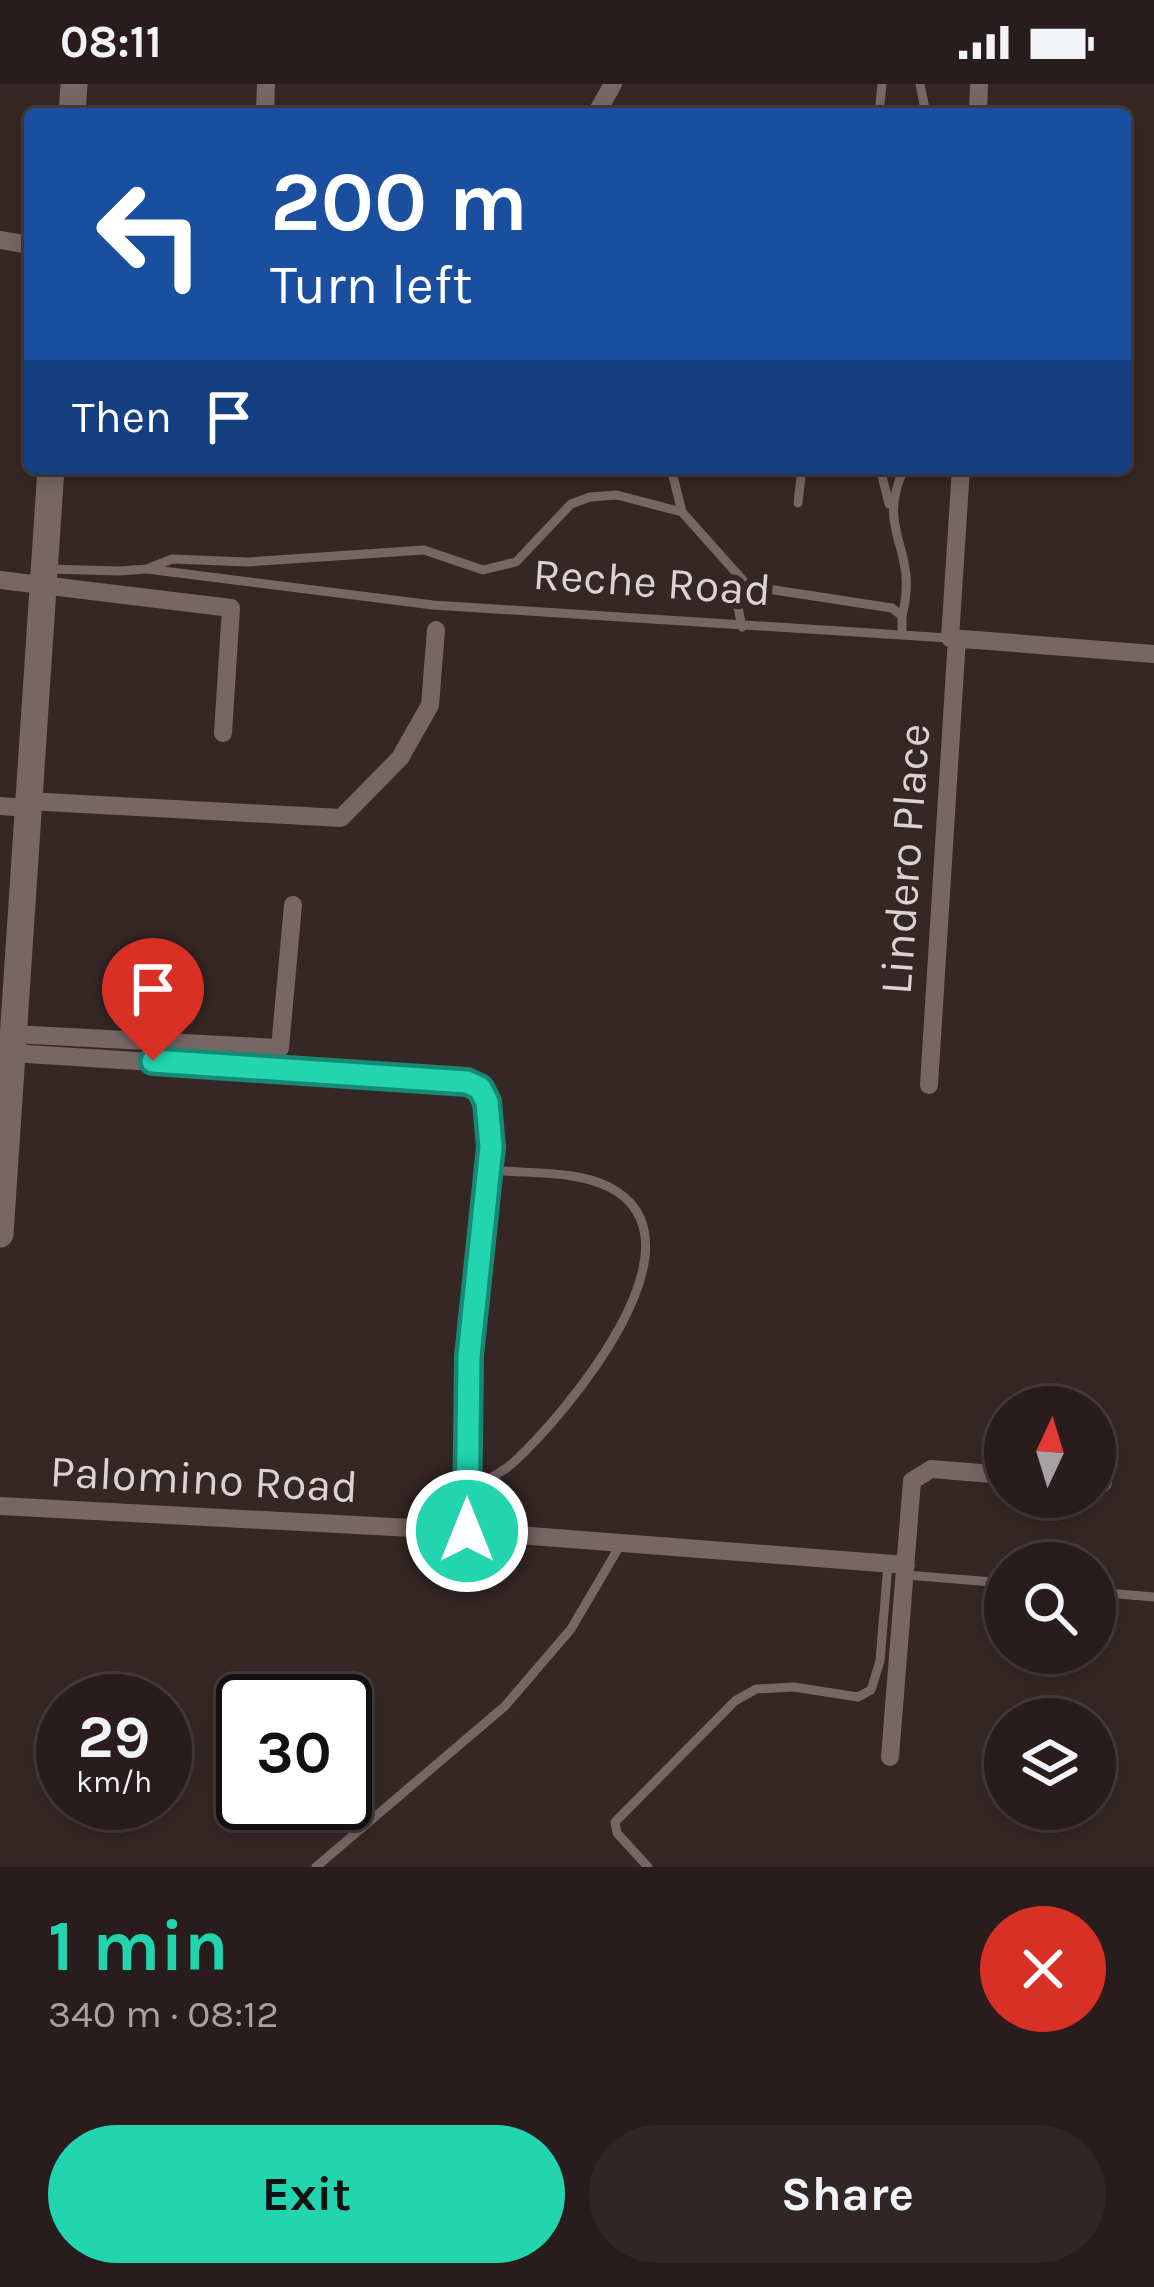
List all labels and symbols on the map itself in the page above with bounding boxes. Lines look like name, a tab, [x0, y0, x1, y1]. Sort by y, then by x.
street label: Reche Road	[531, 548, 773, 616]
street label: Lindero Place	[870, 722, 940, 996]
pin	[102, 938, 204, 1061]
north arrow	[984, 1386, 1116, 1518]
street label: Palomino Road	[49, 1445, 359, 1513]
position arrow	[404, 1468, 530, 1594]
speed limit sign: 30	[216, 1674, 372, 1830]

